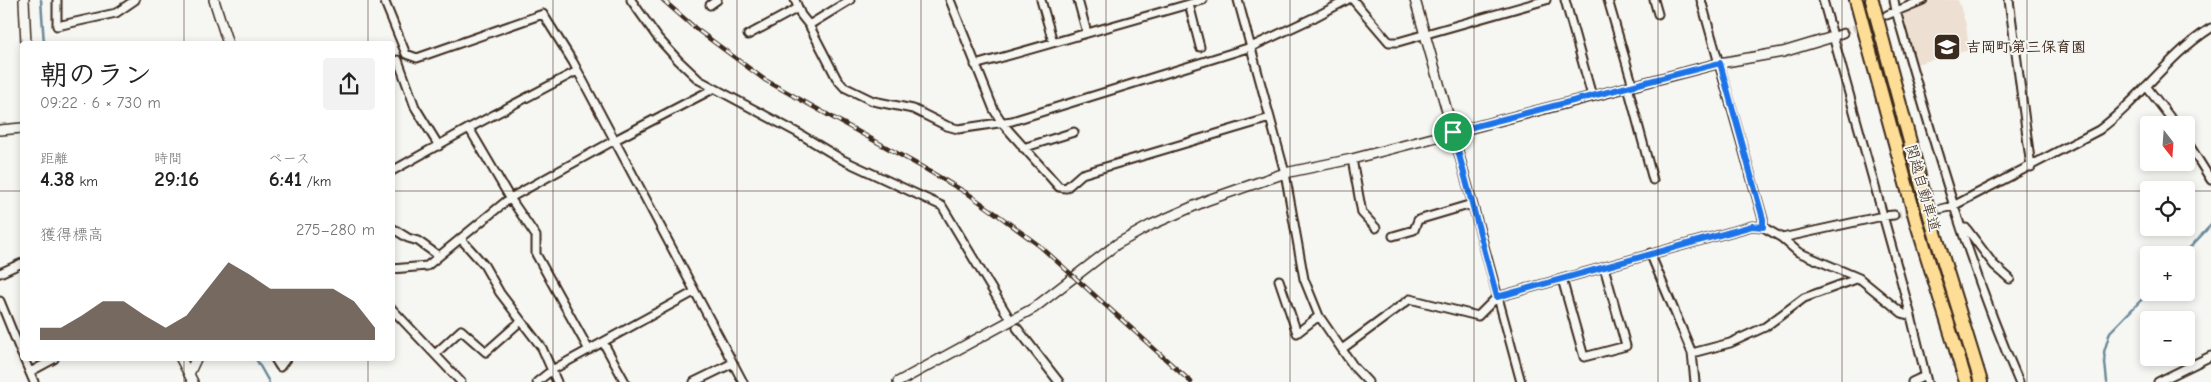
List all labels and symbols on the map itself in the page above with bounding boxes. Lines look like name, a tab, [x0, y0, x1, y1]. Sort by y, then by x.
school or university icon: 吉岡町第三保育園	[1932, 32, 1962, 62]
place label: 吉岡町第三保育園	[1966, 38, 2086, 56]
pin	[1432, 111, 1474, 153]
north arrow	[2140, 116, 2195, 171]
street label: 関越自動車道	[1902, 142, 1944, 234]

